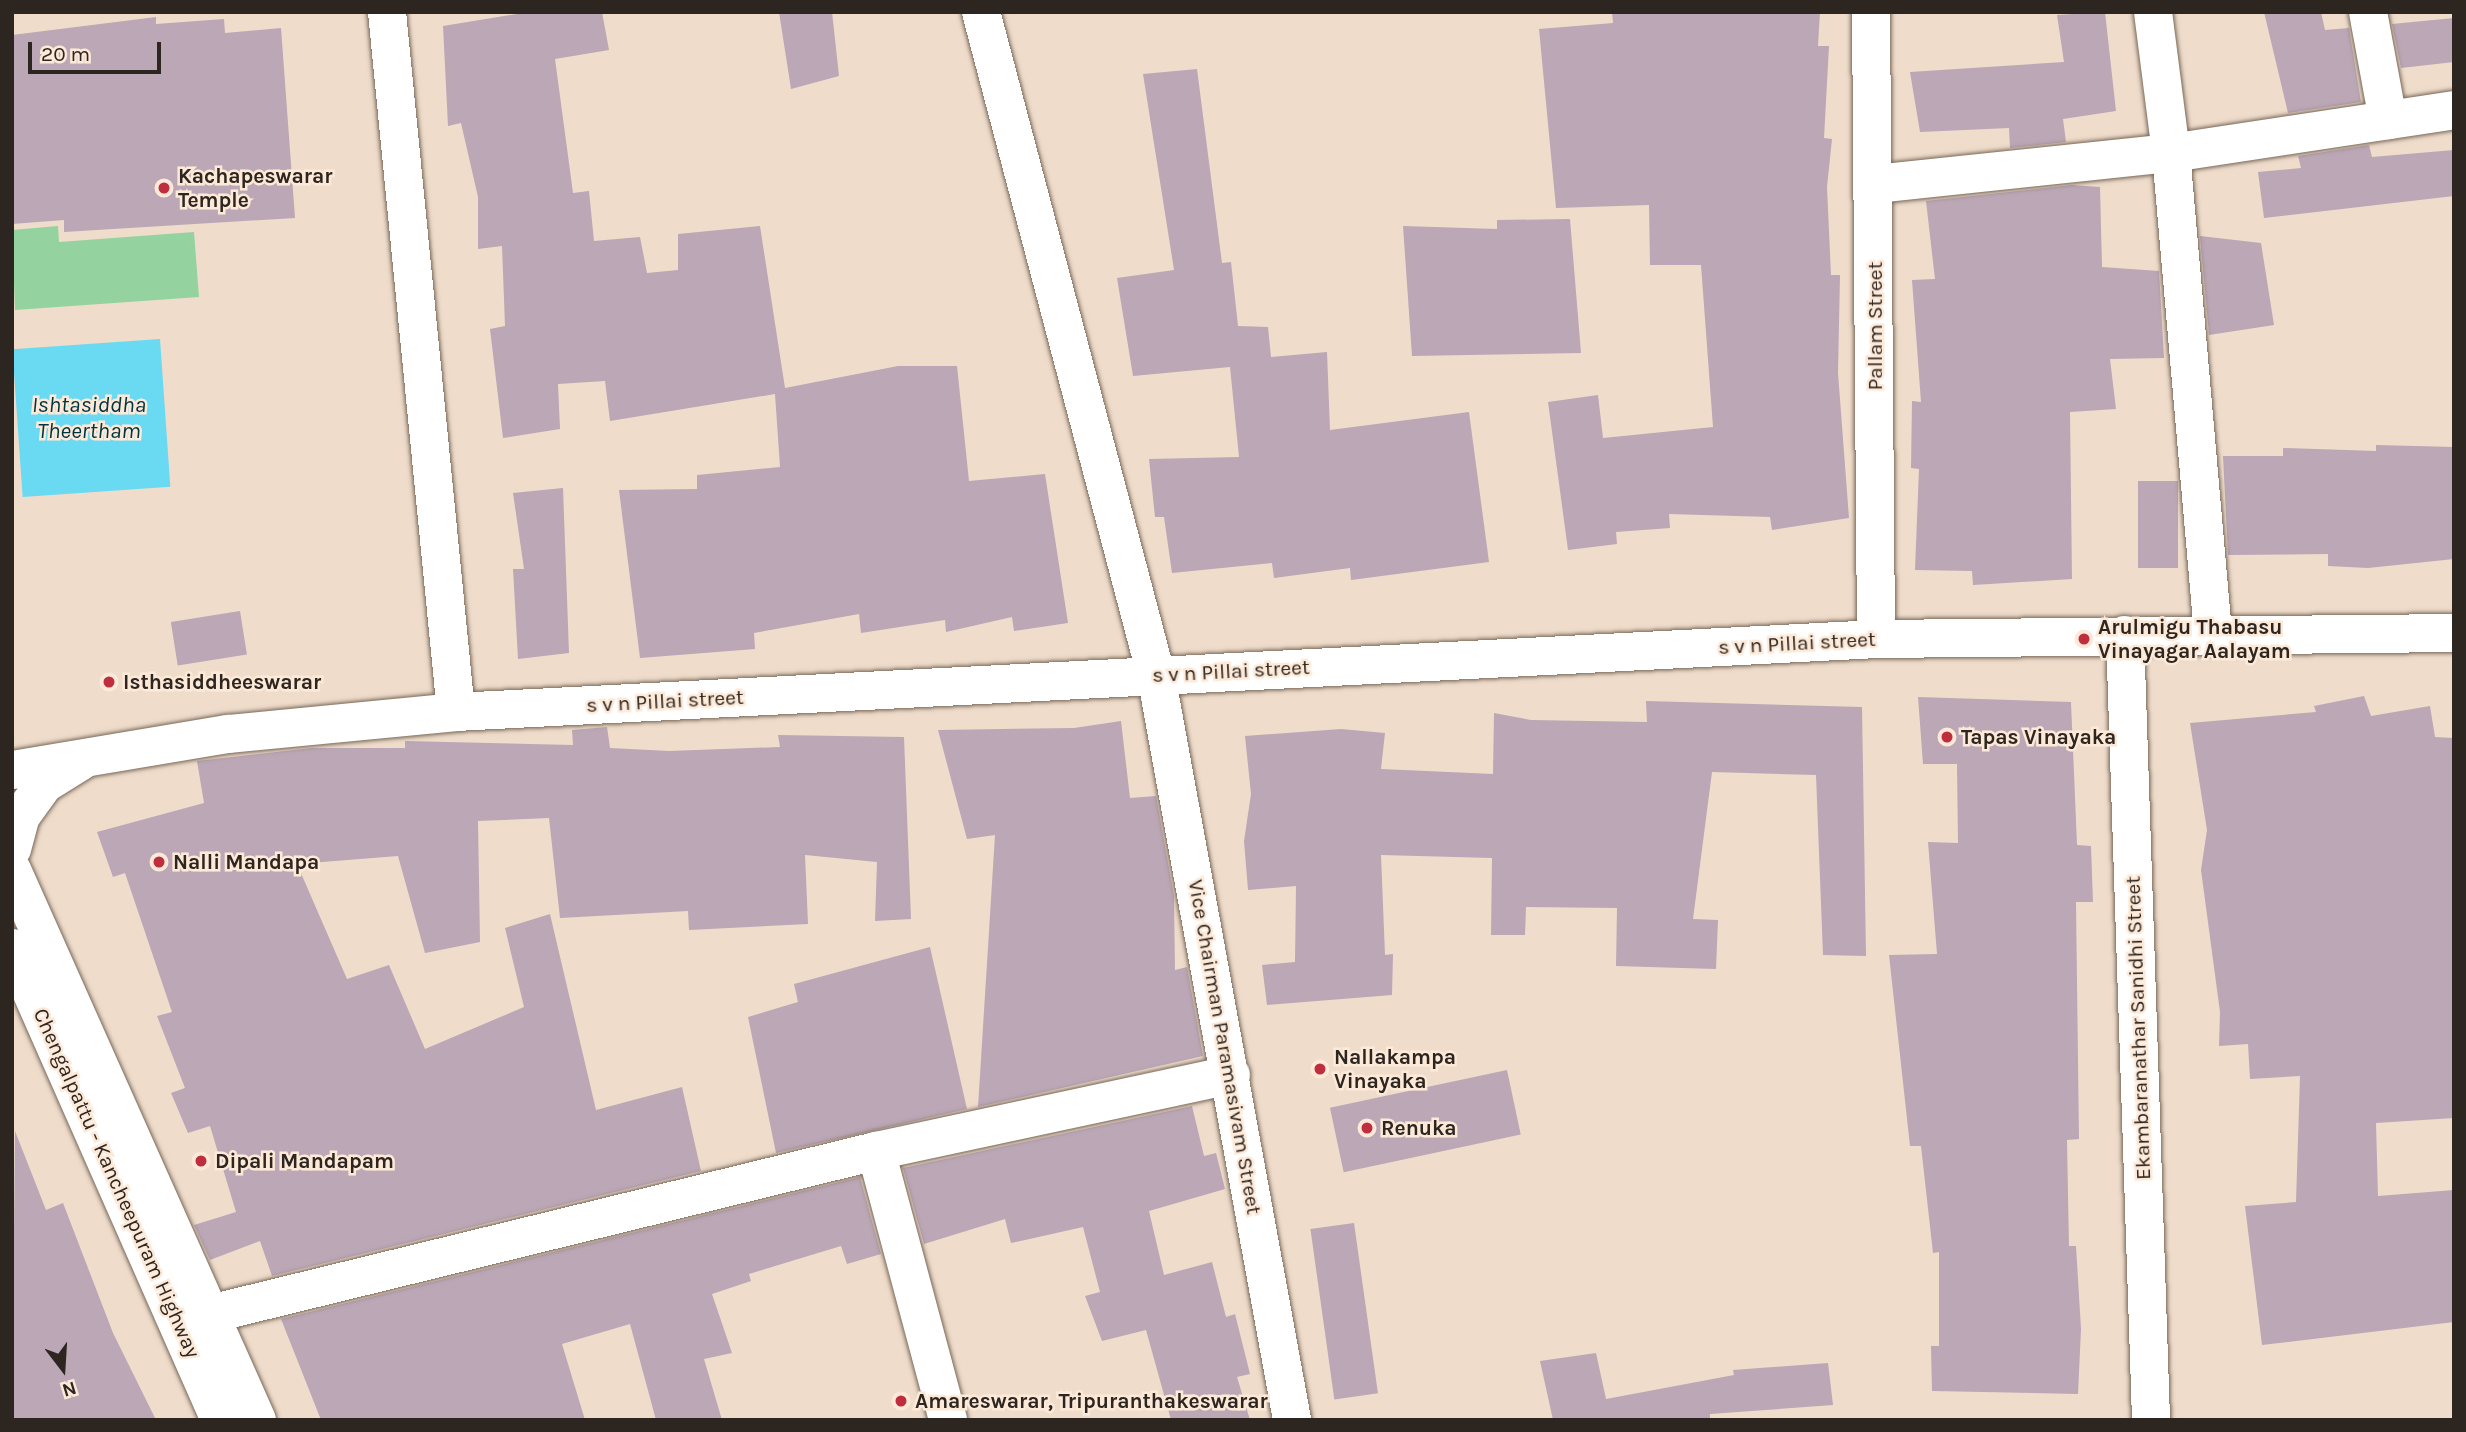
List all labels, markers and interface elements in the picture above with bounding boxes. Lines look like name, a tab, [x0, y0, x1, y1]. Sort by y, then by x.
scale bar	[32, 28, 164, 72]
text: 20 m	[41, 42, 90, 66]
place label: Kachapeswarar Temple	[178, 163, 332, 213]
marker: Kachapeswarar Temple	[156, 180, 172, 196]
street label: Pallam Street	[1862, 262, 1888, 390]
water label: Ishtasiddha Theertham	[32, 391, 146, 445]
place label: Arulmigu Thabasu Vinayagar Aalayam	[2098, 614, 2291, 664]
street label: s v n Pillai street	[1718, 626, 1876, 660]
marker: Arulmigu Thabasu Vinayagar Aalayam	[2076, 631, 2092, 647]
street label: s v n Pillai street	[1152, 654, 1310, 688]
place label: Isthasiddheeswarar	[123, 669, 321, 695]
marker: Isthasiddheeswarar	[101, 674, 117, 690]
street label: s v n Pillai street	[586, 684, 744, 718]
place label: Tapas Vinayaka	[1961, 724, 2116, 750]
marker: Tapas Vinayaka	[1939, 729, 1955, 745]
place label: Nalli Mandapa	[173, 849, 319, 875]
marker: Nalli Mandapa	[151, 854, 167, 870]
street label: Ekambaranathar Sanidhi Street	[2120, 876, 2156, 1180]
street label: Vice Chairman Paramasivam Street	[1183, 878, 1267, 1216]
street label: Chengalpattu - Kancheepuram Highway	[28, 1004, 206, 1362]
place label: Nallakampa Vinayaka	[1334, 1044, 1456, 1094]
marker: Nallakampa Vinayaka	[1312, 1061, 1328, 1077]
place label: Renuka	[1381, 1115, 1457, 1141]
marker: Renuka	[1359, 1120, 1375, 1136]
place label: Dipali Mandapam	[215, 1148, 394, 1174]
marker: Dipali Mandapam	[193, 1153, 209, 1169]
north arrow	[28, 1334, 98, 1404]
text: N	[59, 1377, 79, 1402]
place label: Amareswarar, Tripuranthakeswarar	[915, 1388, 1268, 1414]
marker: Amareswarar, Tripuranthakeswarar	[893, 1393, 909, 1409]

